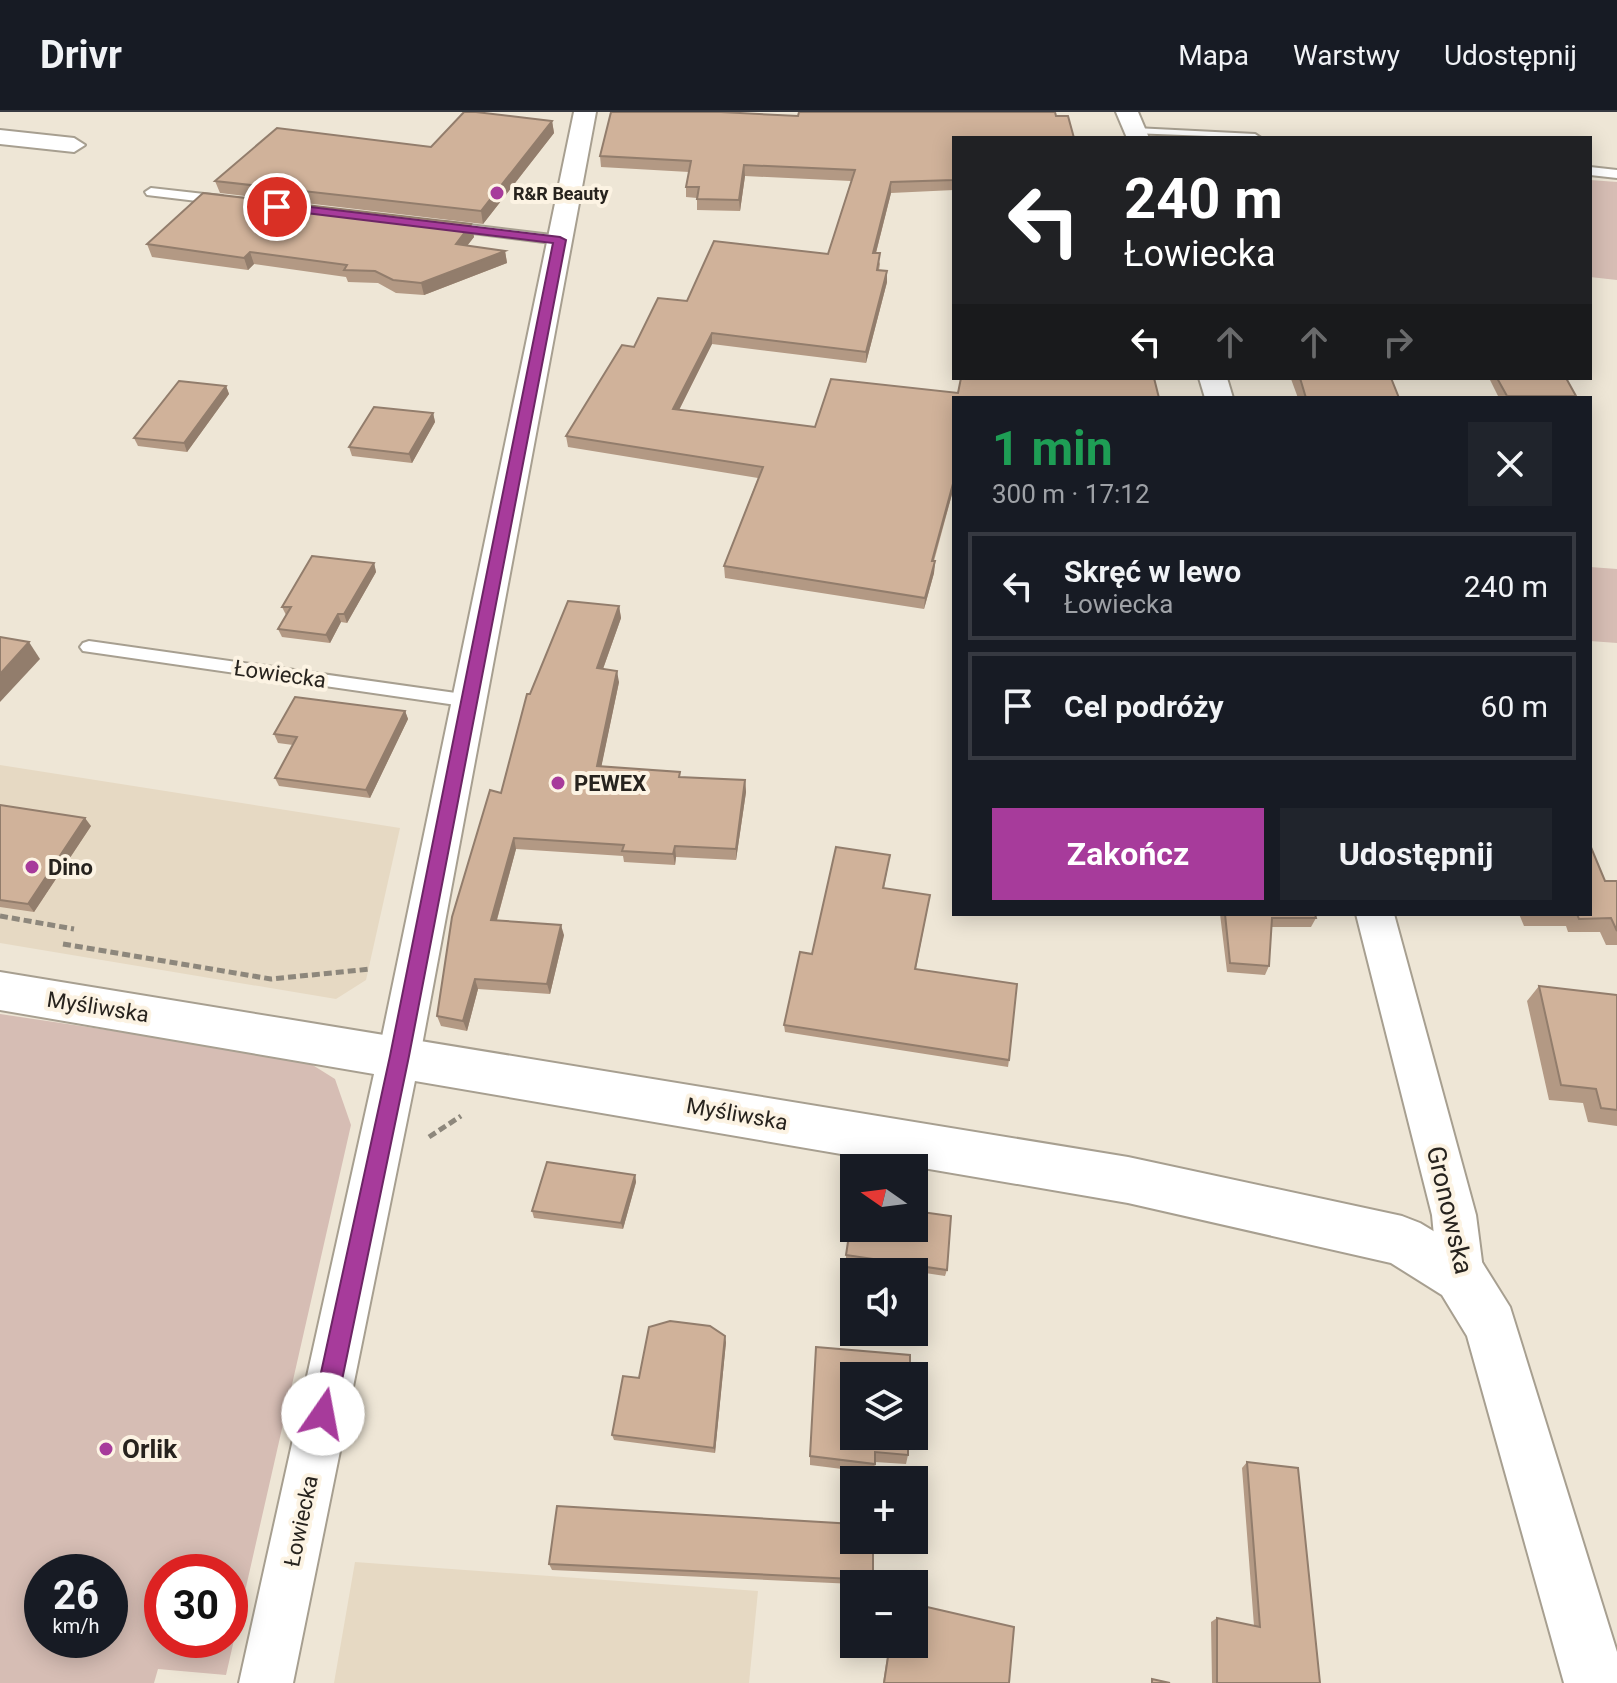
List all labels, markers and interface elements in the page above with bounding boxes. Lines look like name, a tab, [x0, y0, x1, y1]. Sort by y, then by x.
text: Drivr	[40, 33, 122, 77]
text: Mapa	[1178, 39, 1249, 72]
text: Warstwy	[1293, 39, 1400, 72]
text: Udostępnij	[1444, 39, 1577, 72]
text: 240 m	[1124, 166, 1283, 232]
icon: left	[992, 168, 1096, 272]
pin	[243, 173, 311, 241]
place label: R&R Beauty	[513, 183, 609, 204]
marker: R&R Beauty	[488, 184, 506, 202]
icon: arrive	[255, 185, 299, 229]
text: Łowiecka	[1124, 233, 1276, 275]
icon: left	[1124, 320, 1168, 364]
icon: ahead	[1208, 320, 1252, 364]
icon: ahead	[1292, 320, 1336, 364]
icon: right	[1376, 320, 1420, 364]
text: 1 min	[992, 420, 1113, 477]
button: close	[1468, 422, 1552, 506]
text: 300 m · 17:12	[992, 479, 1150, 509]
text: Skręć w lewo	[1064, 554, 1241, 589]
icon: left	[996, 564, 1040, 608]
text: 240 m	[1464, 569, 1548, 604]
text: Łowiecka	[1064, 589, 1173, 619]
street label: Łowiecka	[232, 655, 328, 693]
icon: arrive	[996, 684, 1040, 728]
text: Cel podróży	[1064, 689, 1224, 724]
text: 60 m	[1481, 689, 1548, 724]
place label: PEWEX	[574, 771, 646, 796]
marker: PEWEX	[549, 774, 567, 792]
button: Zakończ	[992, 808, 1264, 900]
button: Udostępnij	[1280, 808, 1552, 900]
place label: Dino	[48, 855, 93, 880]
marker: Dino	[23, 858, 41, 876]
street label: Myśliwska	[45, 987, 151, 1027]
street label: Myśliwska	[684, 1093, 790, 1135]
street label: Gronowska	[1421, 1143, 1479, 1277]
north arrow	[840, 1154, 928, 1242]
map controls	[840, 1154, 928, 1658]
button: sound	[840, 1258, 928, 1346]
button: layers	[840, 1362, 928, 1450]
position arrow	[281, 1372, 365, 1456]
place label: Orlik	[122, 1434, 178, 1464]
marker: Orlik	[97, 1440, 115, 1458]
button: +	[840, 1466, 928, 1554]
street label: Łowiecka	[279, 1473, 323, 1569]
speed limit sign: 30	[144, 1554, 248, 1658]
button: −	[840, 1570, 928, 1658]
text: 26	[53, 1572, 99, 1619]
text: km/h	[53, 1614, 99, 1638]

